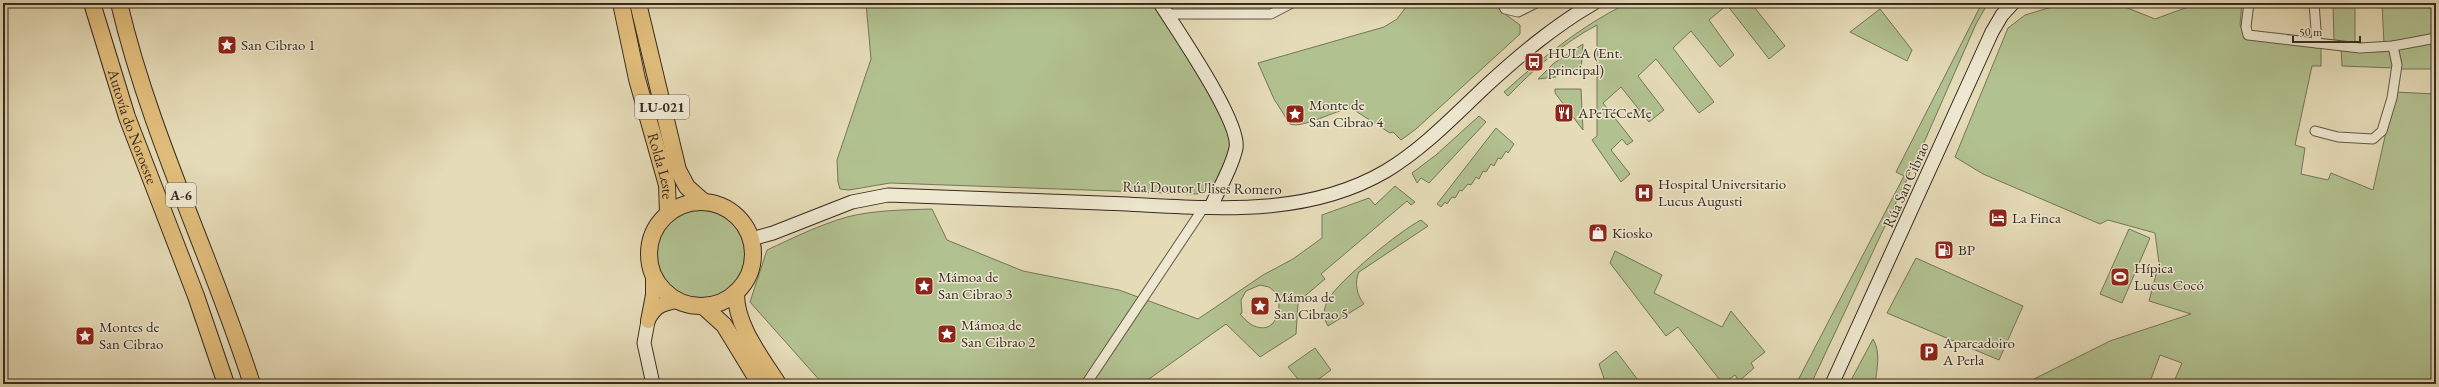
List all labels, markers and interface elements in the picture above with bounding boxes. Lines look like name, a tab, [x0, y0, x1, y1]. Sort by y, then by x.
scale bar	[2293, 18, 2360, 44]
text: 50 m	[2299, 24, 2323, 40]
place icon: San Cibrao 1	[216, 34, 238, 56]
place label: San Cibrao 1	[241, 35, 316, 54]
place label: HULA (Ent. principal)	[1548, 43, 1623, 79]
bus stop icon: HULA (Ent. principal)	[1523, 51, 1545, 73]
street label: Autovía do Noroeste	[104, 66, 162, 187]
road number: LU-021	[635, 95, 689, 119]
place label: Monte de San Cibrao 4	[1309, 95, 1384, 131]
restaurant icon: APeTéCeMe	[1553, 102, 1575, 124]
place icon: Monte de San Cibrao 4	[1284, 103, 1306, 125]
place label: APeTéCeMe	[1577, 103, 1652, 122]
street label: Rolda Leste	[644, 130, 678, 200]
street label: Rúa San Cibrao	[1878, 139, 1933, 231]
place label: Hospital Universitario Lucus Augusti	[1658, 174, 1786, 210]
street label: Rúa Doutor Ulises Romero	[1122, 177, 1282, 198]
hospital icon: Hospital Universitario Lucus Augusti	[1633, 182, 1655, 204]
road number: A-6	[166, 183, 196, 207]
hotel icon: La Finca	[1987, 207, 2009, 229]
place label: La Finca	[2012, 208, 2061, 227]
shop icon: Kiosko	[1587, 222, 1609, 244]
place label: Kiosko	[1612, 223, 1653, 242]
fuel station icon: BP	[1933, 239, 1955, 261]
place label: BP	[1958, 240, 1975, 259]
place label: Hípica Lucus Cocó	[2134, 258, 2204, 294]
sports icon: Hípica Lucus Cocó	[2109, 266, 2131, 288]
place label: Mámoa de San Cibrao 3	[938, 267, 1013, 303]
place icon: Mámoa de San Cibrao 3	[913, 275, 935, 297]
place label: Mámoa de San Cibrao 5	[1274, 287, 1349, 323]
place icon: Mámoa de San Cibrao 5	[1249, 295, 1271, 317]
place label: Mámoa de San Cibrao 2	[961, 315, 1036, 351]
place label: Montes de San Cibrao	[99, 317, 163, 353]
place icon: Mámoa de San Cibrao 2	[936, 323, 958, 345]
place icon: Montes de San Cibrao	[74, 325, 96, 347]
place label: Aparcadoiro A Perla	[1942, 333, 2015, 369]
parking icon: Aparcadoiro A Perla	[1918, 341, 1940, 363]

